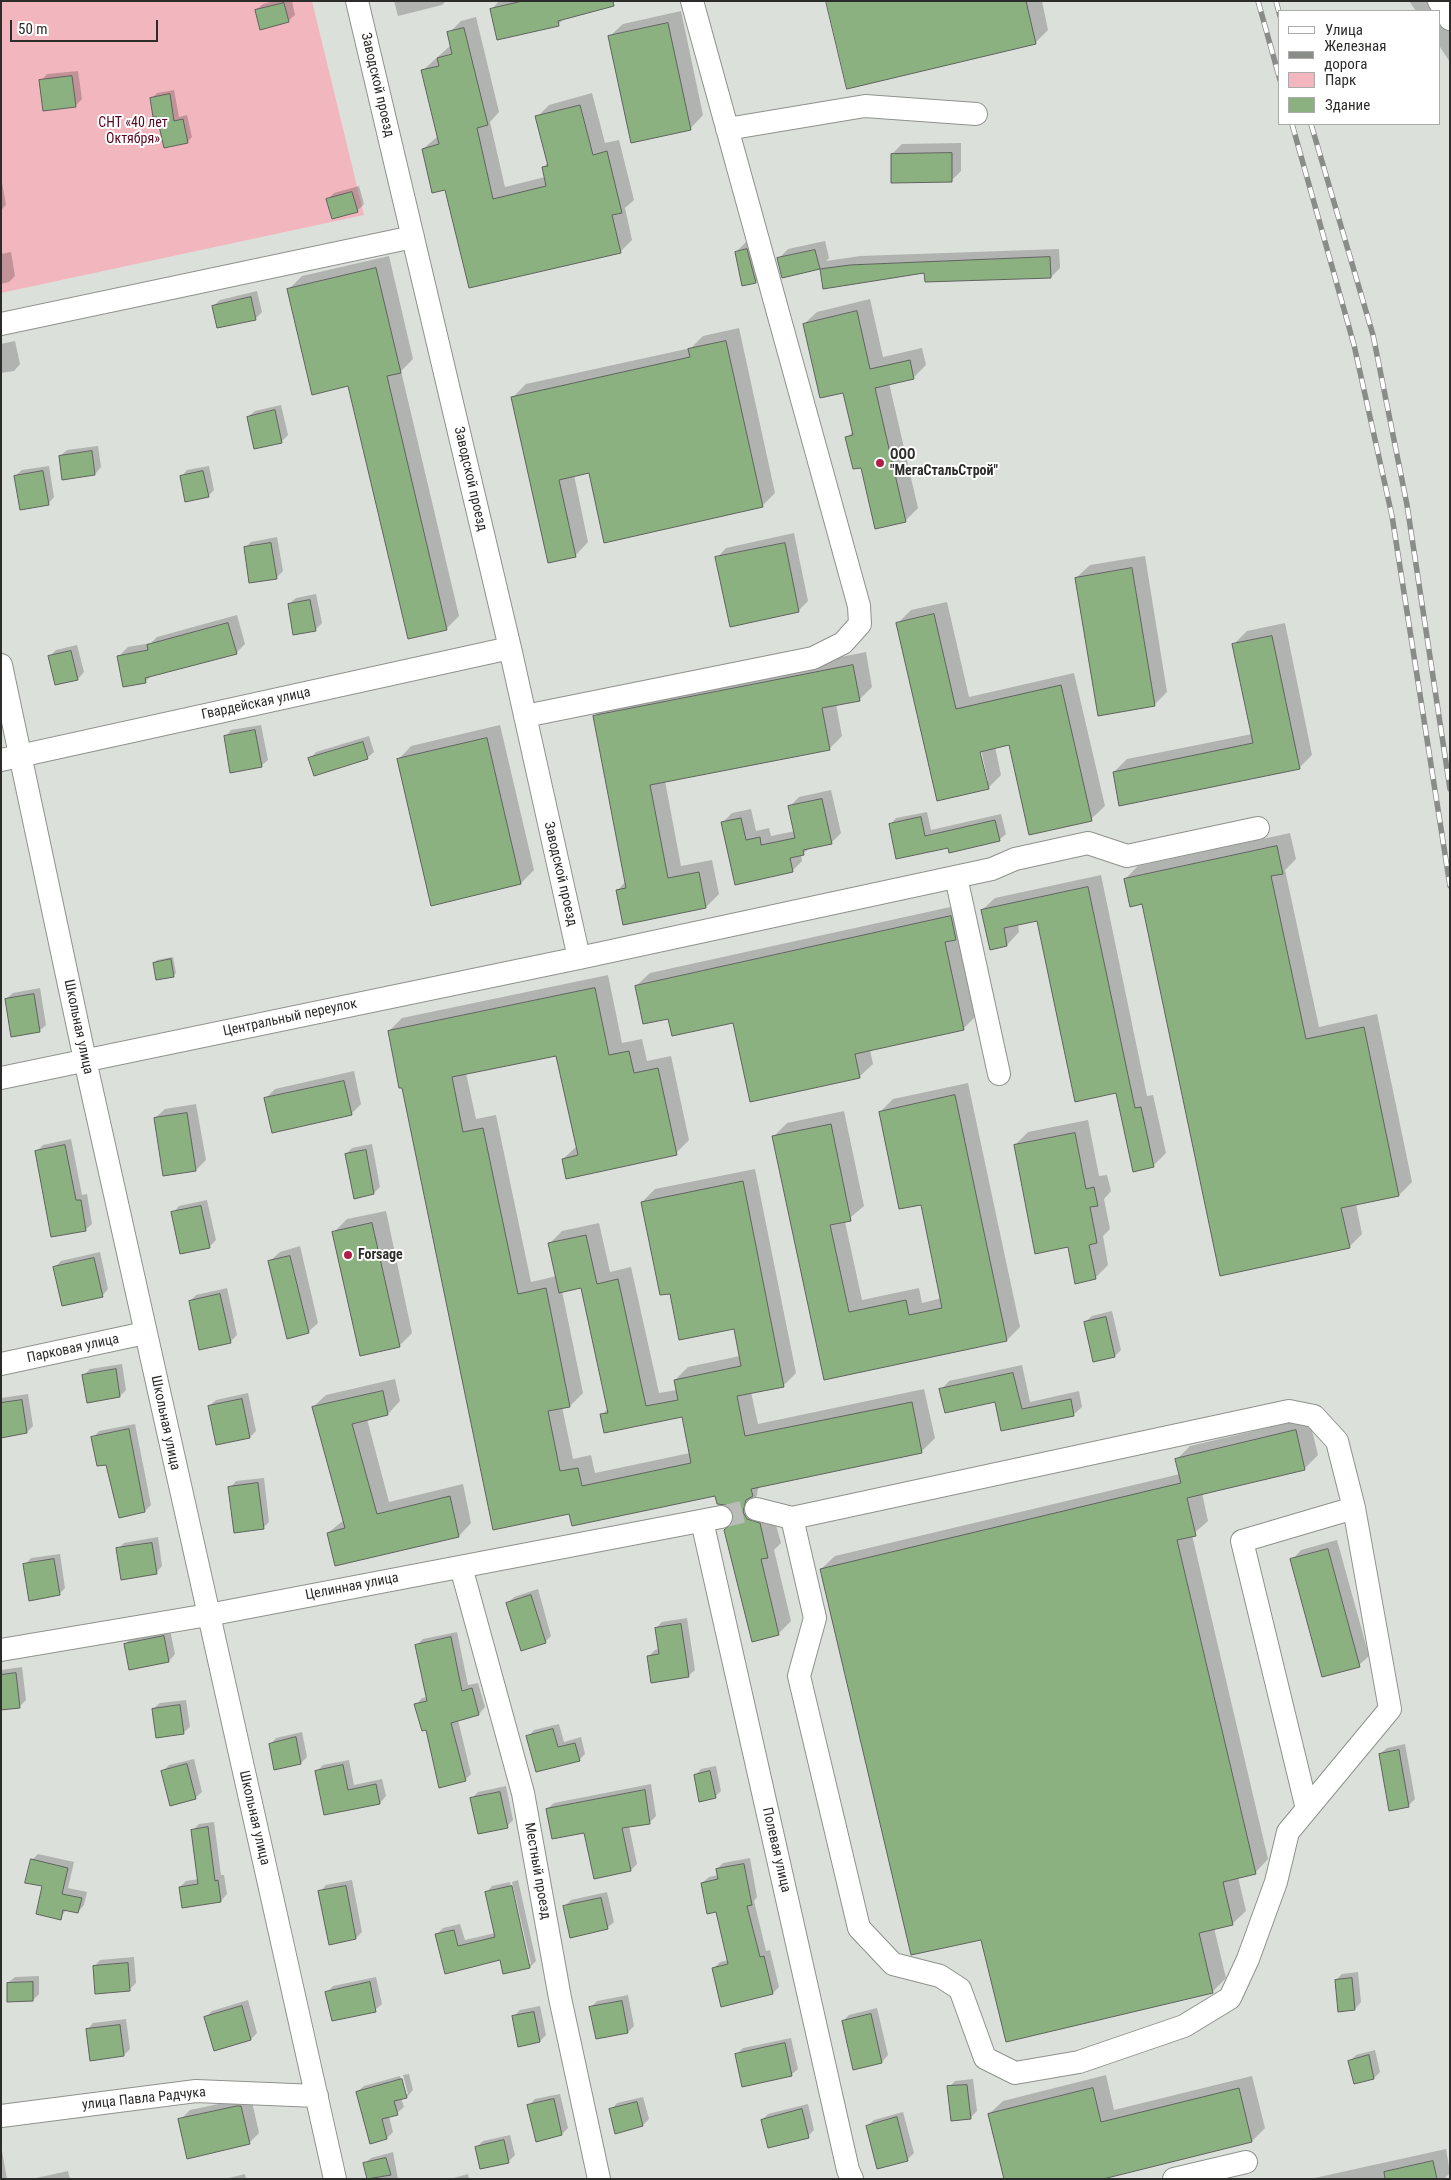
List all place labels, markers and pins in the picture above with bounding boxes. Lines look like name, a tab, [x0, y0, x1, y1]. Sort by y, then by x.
place label: ООО "МегаСтальСтрой"	[890, 447, 998, 480]
marker: ООО "МегаСтальСтрой"	[874, 457, 886, 469]
place label: Forsage	[358, 1247, 403, 1263]
marker: Forsage	[342, 1249, 354, 1261]

